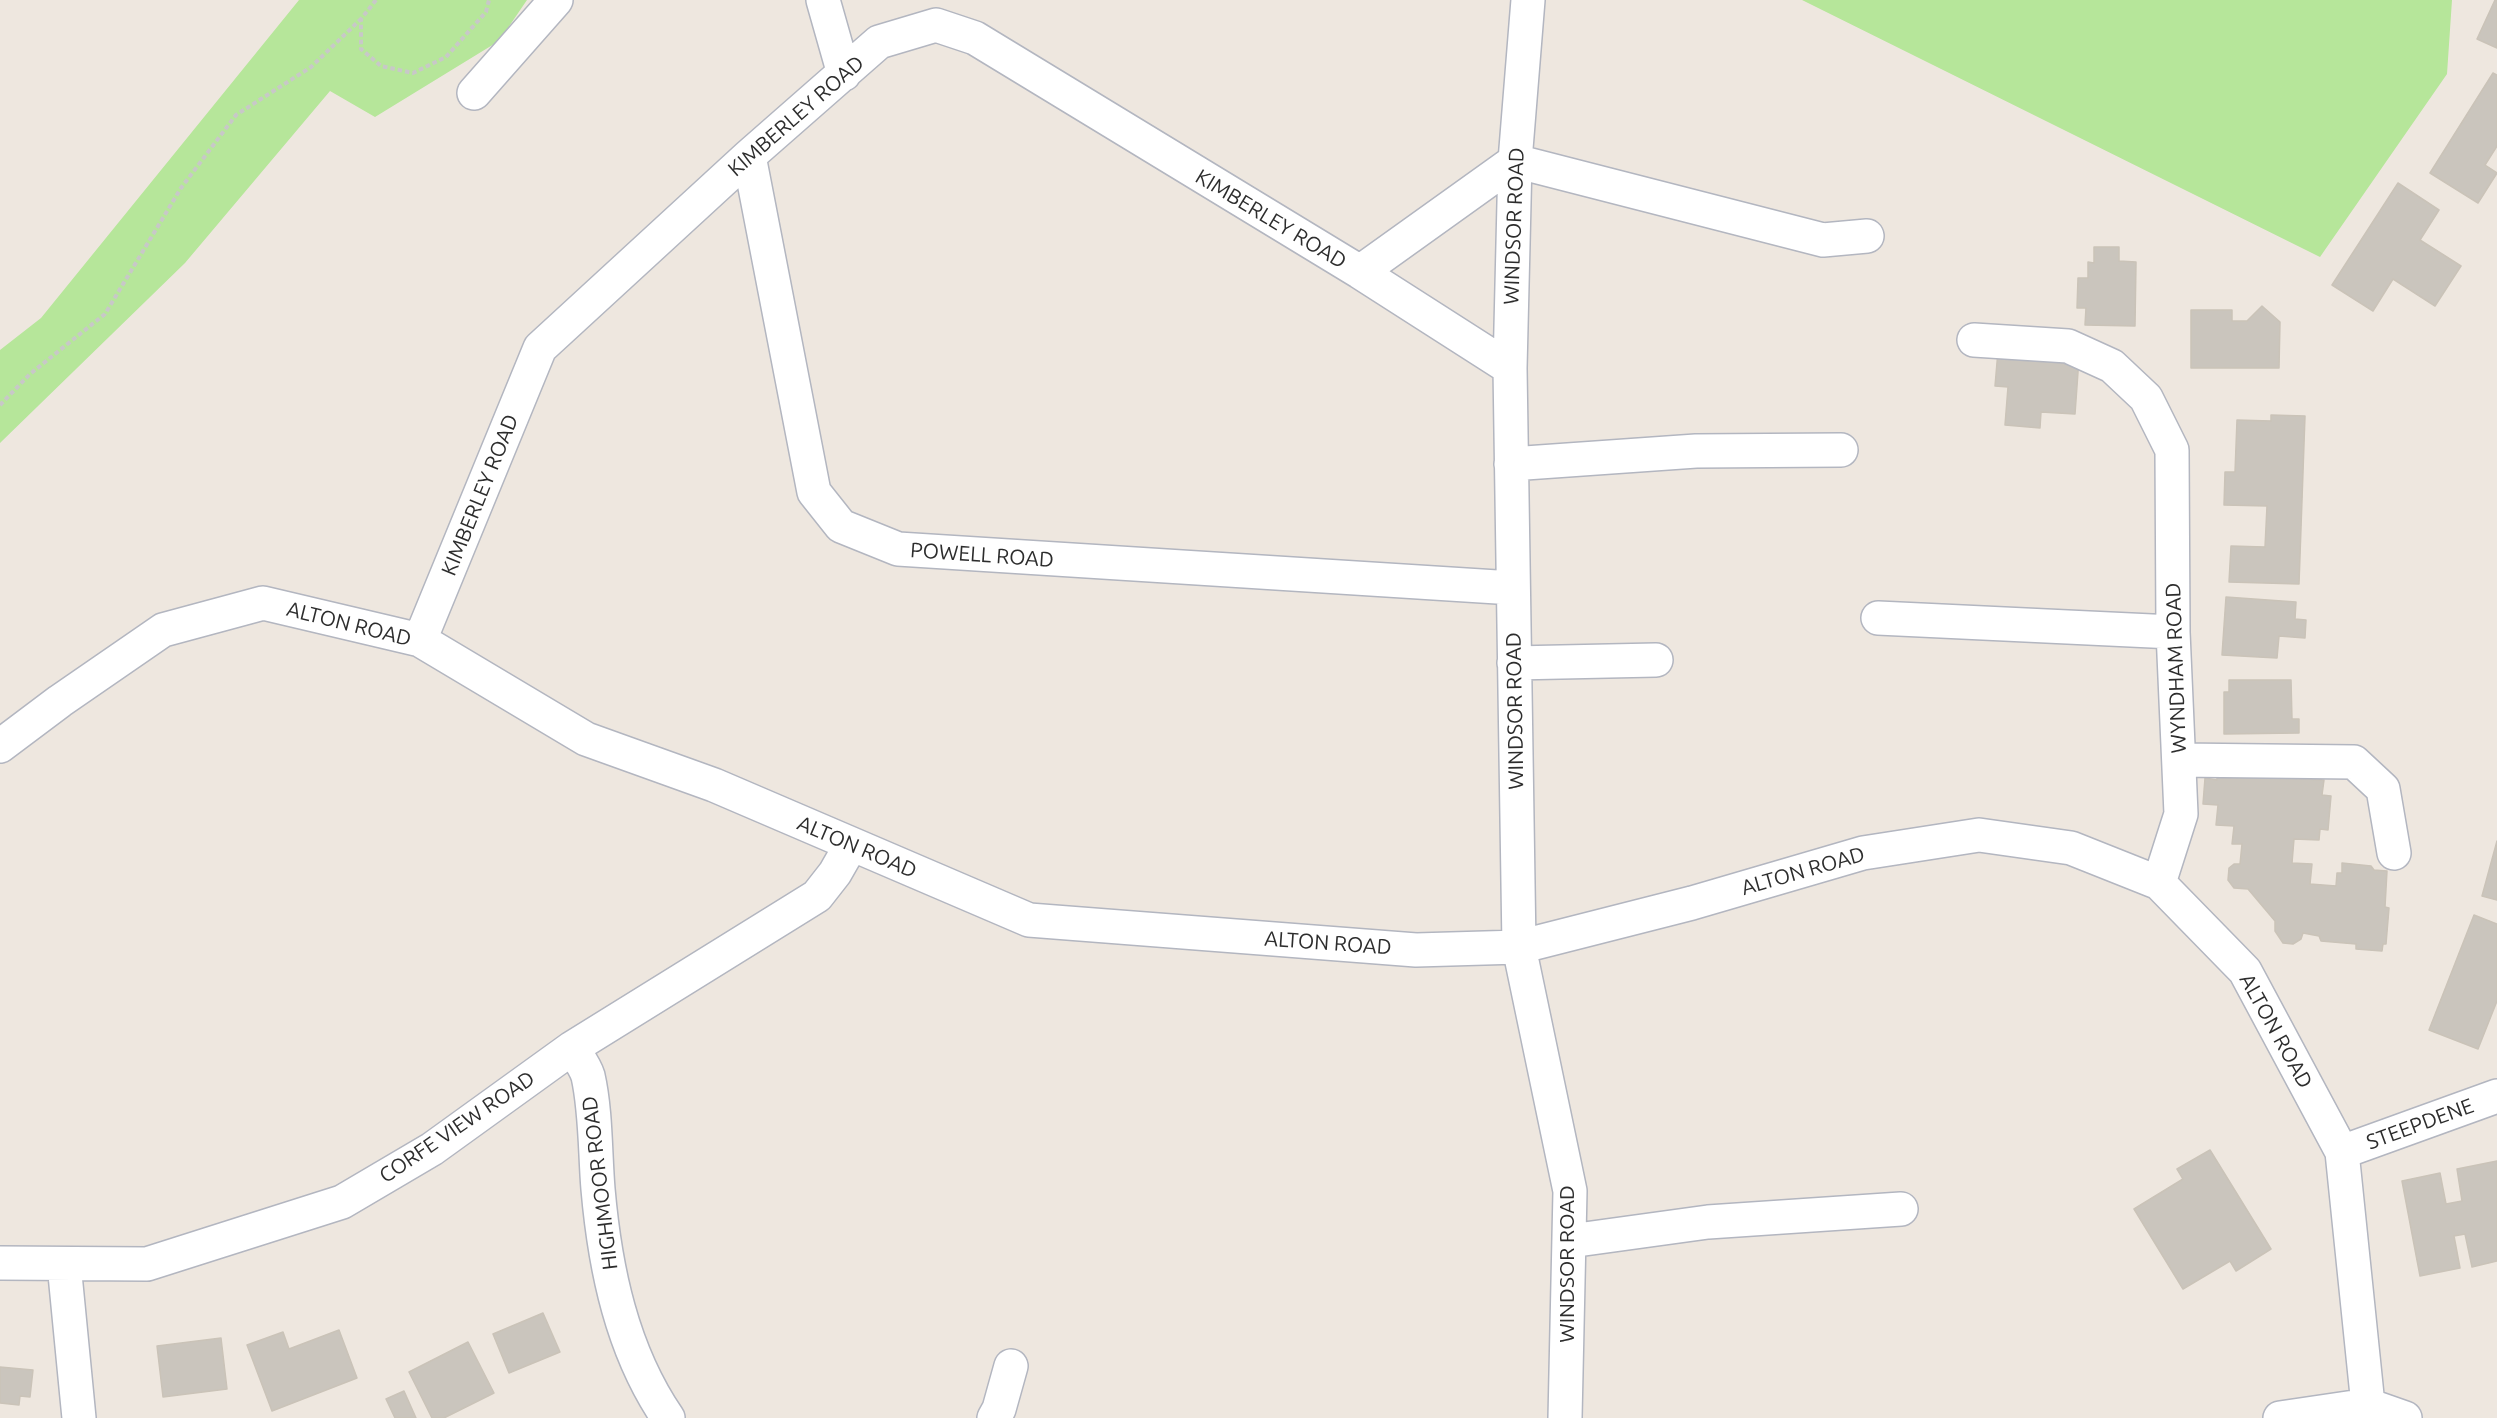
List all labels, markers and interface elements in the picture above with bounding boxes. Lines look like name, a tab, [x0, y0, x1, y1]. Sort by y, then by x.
street label: KIMBERLEY ROAD	[723, 50, 869, 182]
street label: WINDSOR ROAD	[1499, 147, 1529, 305]
street label: KIMBERLEY ROAD	[1191, 164, 1351, 274]
street label: KIMBERLEY ROAD	[436, 411, 524, 579]
street label: POWELL ROAD	[909, 537, 1055, 573]
street label: WYNDHAM ROAD	[2160, 582, 2192, 754]
street label: ALTON ROAD	[284, 596, 414, 652]
street label: WINDSOR ROAD	[1501, 632, 1529, 790]
street label: ALTON ROAD	[793, 811, 921, 883]
street label: ALTON ROAD	[1738, 841, 1868, 901]
street label: ALTON ROAD	[1264, 926, 1392, 960]
street label: ALTON ROAD	[2234, 969, 2318, 1093]
street label: CORFE VIEW ROAD	[375, 1066, 539, 1188]
street label: STEEPDENE	[2363, 1093, 2477, 1155]
street label: HIGHMOOR ROAD	[577, 1095, 623, 1271]
street label: WINDSOR ROAD	[1554, 1185, 1580, 1343]

